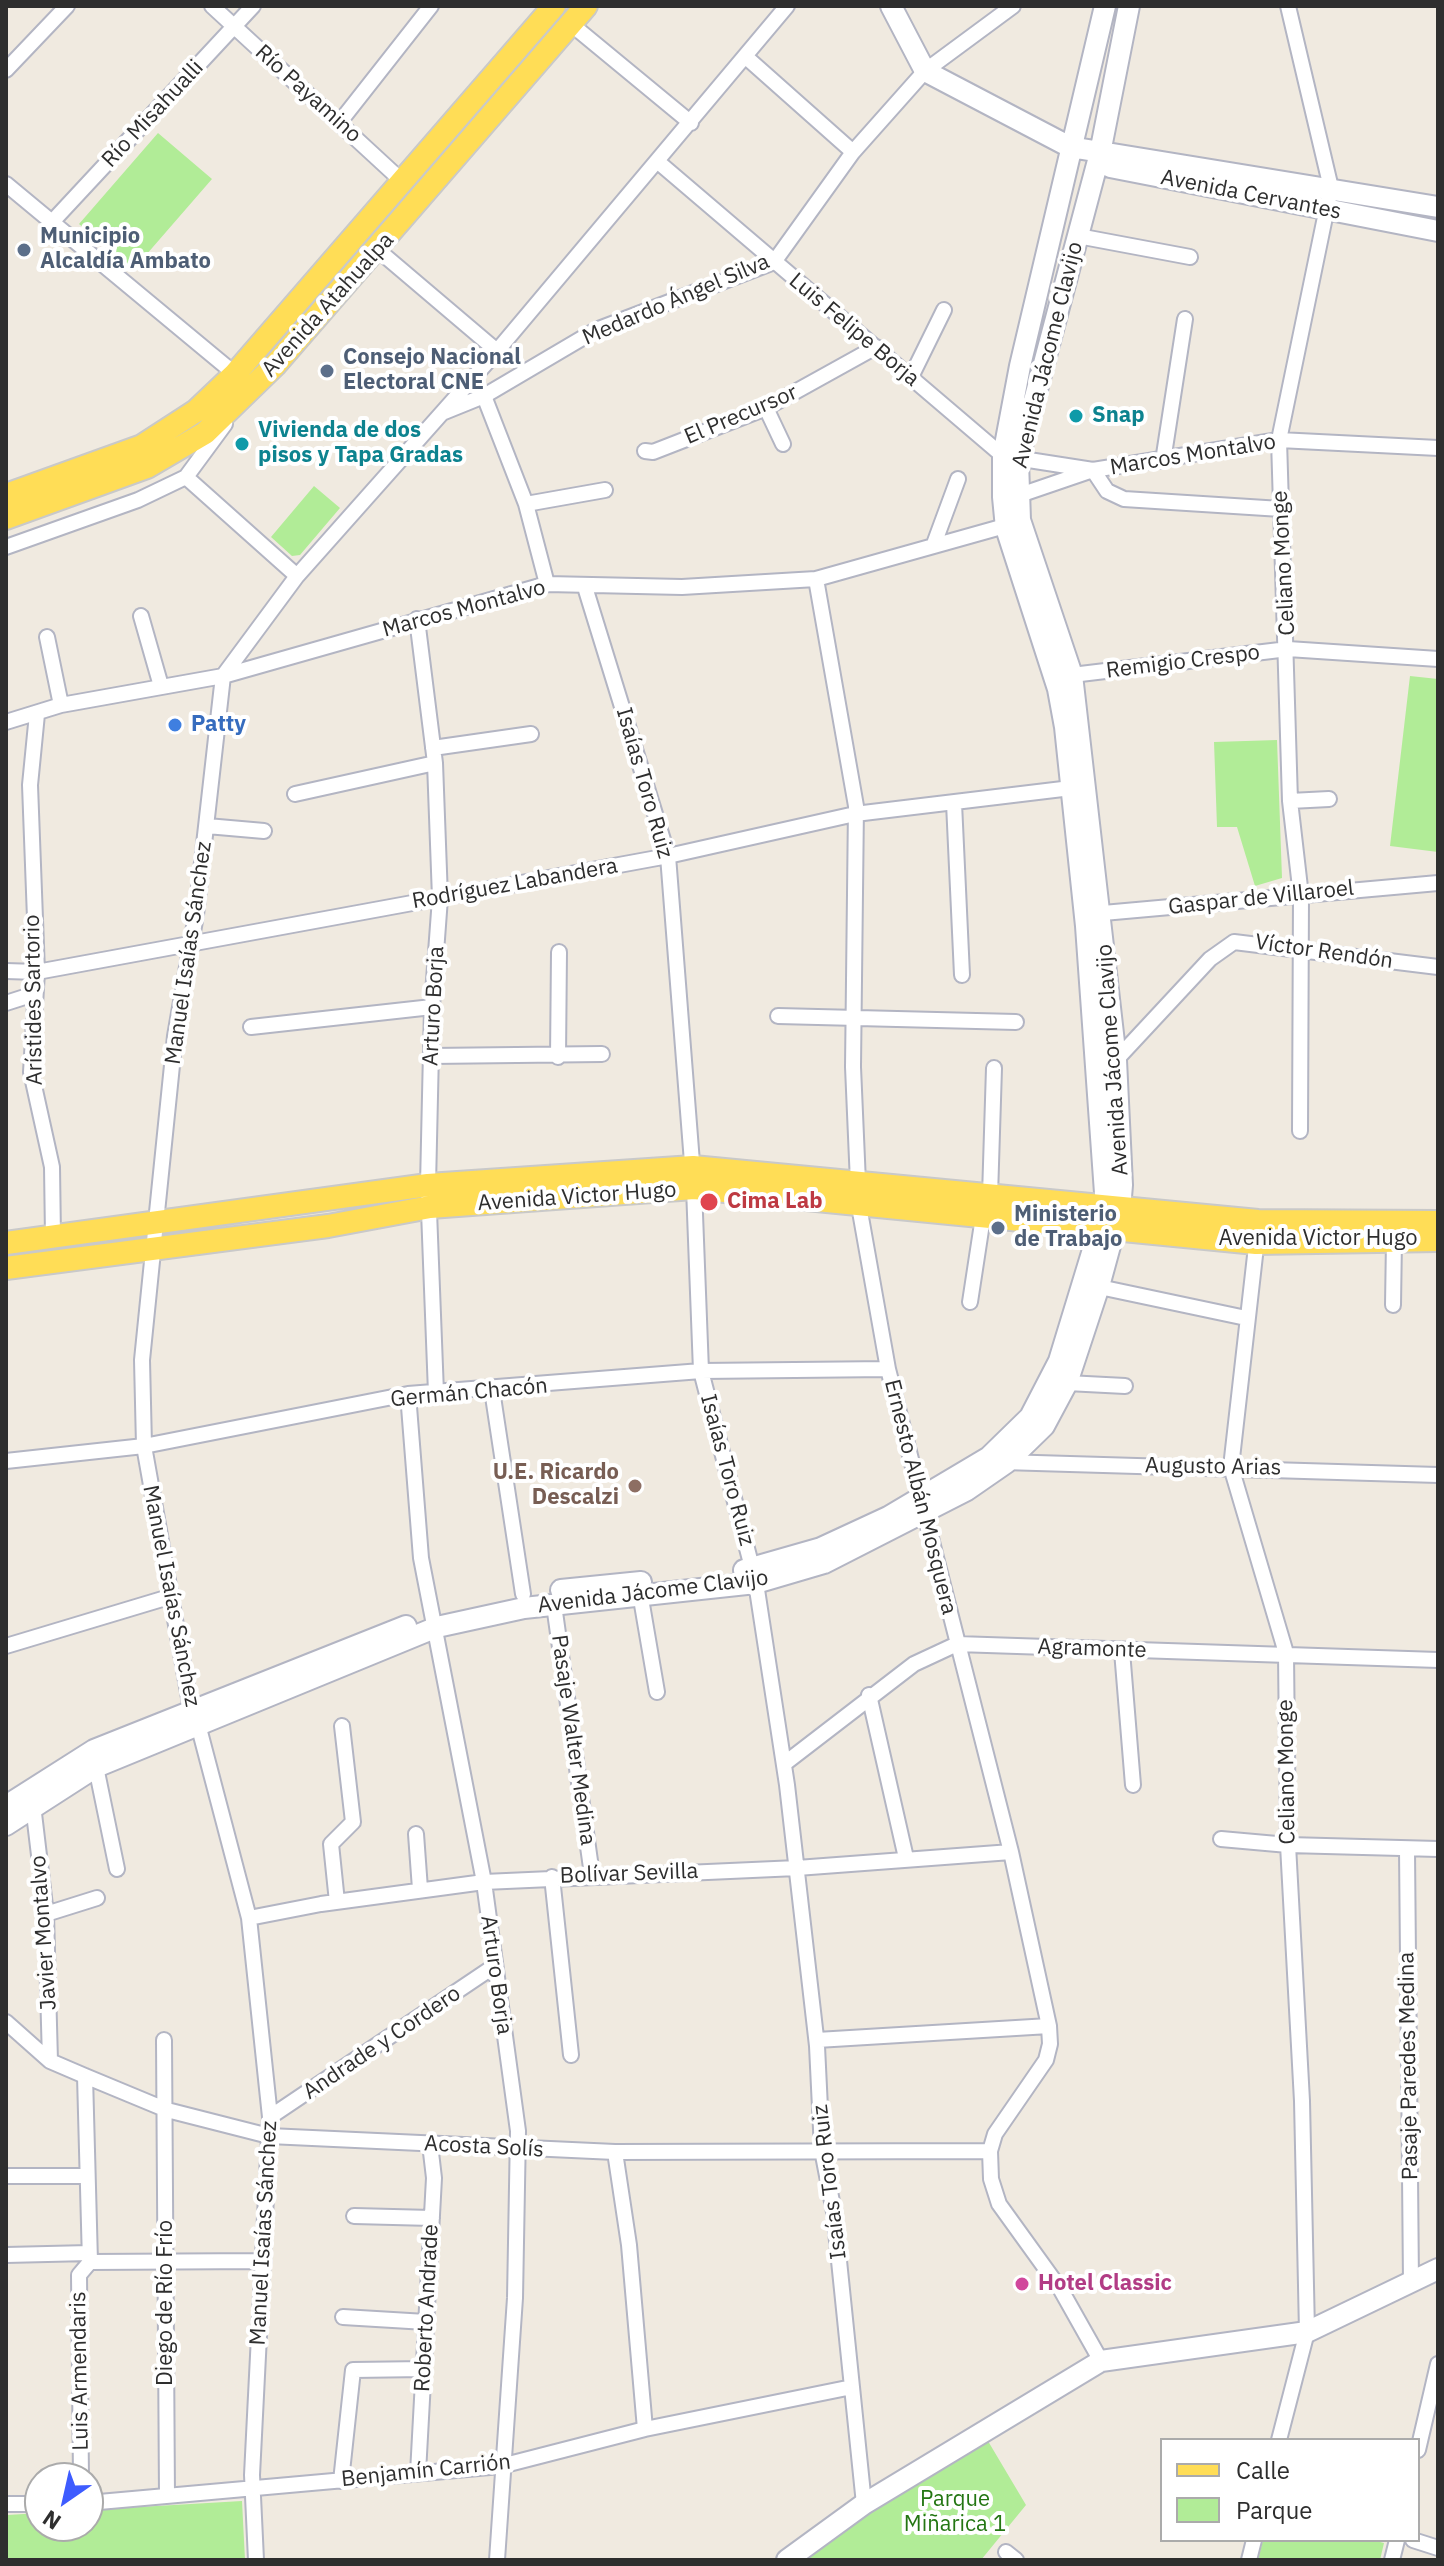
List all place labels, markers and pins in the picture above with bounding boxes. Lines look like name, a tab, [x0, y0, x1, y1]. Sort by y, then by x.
place label: Municipio Alcaldía Ambato	[40, 224, 211, 276]
marker: Municipio Alcaldía Ambato	[15, 241, 33, 259]
place label: Consejo Nacional Electoral CNE	[343, 345, 521, 396]
marker: Consejo Nacional Electoral CNE	[318, 362, 336, 380]
place label: Snap	[1092, 403, 1145, 429]
marker: Snap	[1067, 407, 1085, 425]
place label: Vivienda de dos pisos y Tapa Gradas	[258, 418, 463, 470]
marker: Vivienda de dos pisos y Tapa Gradas	[233, 435, 251, 453]
place label: Patty	[191, 712, 246, 738]
marker: Patty	[166, 716, 184, 734]
place label: Cima Lab	[727, 1189, 823, 1215]
marker: Cima Lab	[698, 1191, 720, 1213]
place label: Ministerio de Trabajo	[1014, 1202, 1122, 1254]
marker: Ministerio de Trabajo	[989, 1219, 1007, 1237]
place label: U.E. Ricardo Descalzi	[493, 1460, 619, 1512]
marker: U.E. Ricardo Descalzi	[626, 1477, 644, 1495]
place label: Hotel Classic	[1038, 2271, 1172, 2297]
marker: Hotel Classic	[1013, 2275, 1031, 2293]

